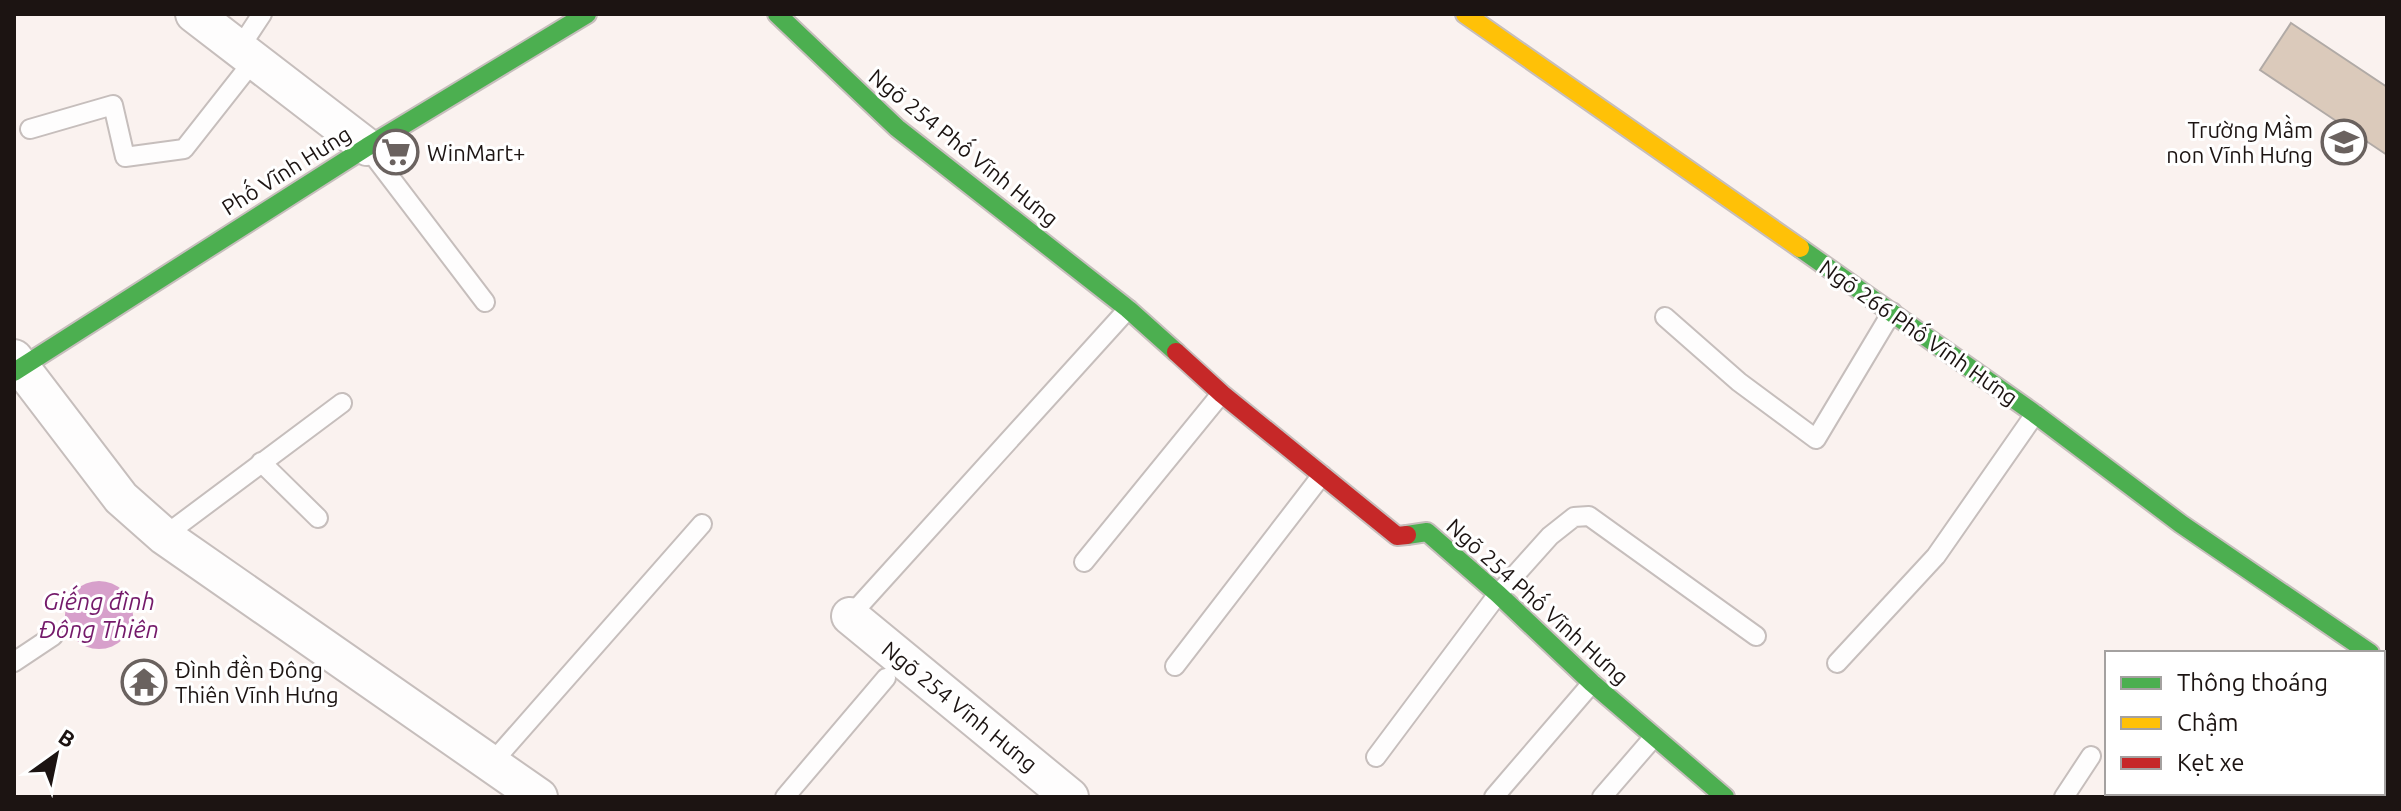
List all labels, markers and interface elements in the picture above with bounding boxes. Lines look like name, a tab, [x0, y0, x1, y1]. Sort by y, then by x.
street label: Ngõ 254 Phố Vĩnh Hưng	[864, 61, 1065, 231]
place label: Trường Mầm non Vĩnh Hưng	[2166, 114, 2313, 167]
street label: Phố Vĩnh Hưng	[216, 118, 355, 220]
school or university icon: Trường Mầm non Vĩnh Hưng	[2320, 118, 2368, 166]
supermarket icon: WinMart+	[372, 128, 420, 176]
place label: WinMart+	[427, 140, 526, 165]
street label: Ngõ 266 Phố Vĩnh Hưng	[1815, 252, 2024, 410]
street label: Ngõ 254 Phố Vĩnh Hưng	[1442, 511, 1636, 689]
water label: Giếng đình Đông Thiên	[39, 584, 159, 643]
street label: Ngõ 254 Vĩnh Hưng	[877, 636, 1043, 776]
legend	[2105, 651, 2385, 795]
place label: Đình đền Đông Thiên Vĩnh Hưng	[175, 654, 339, 707]
temple icon: Đình đền Đông Thiên Vĩnh Hưng	[120, 658, 168, 706]
text: Thông thoáng	[2177, 669, 2328, 696]
text: Chậm	[2177, 709, 2238, 736]
north arrow	[16, 715, 96, 795]
text: B	[54, 723, 80, 752]
text: Kẹt xe	[2177, 749, 2245, 776]

